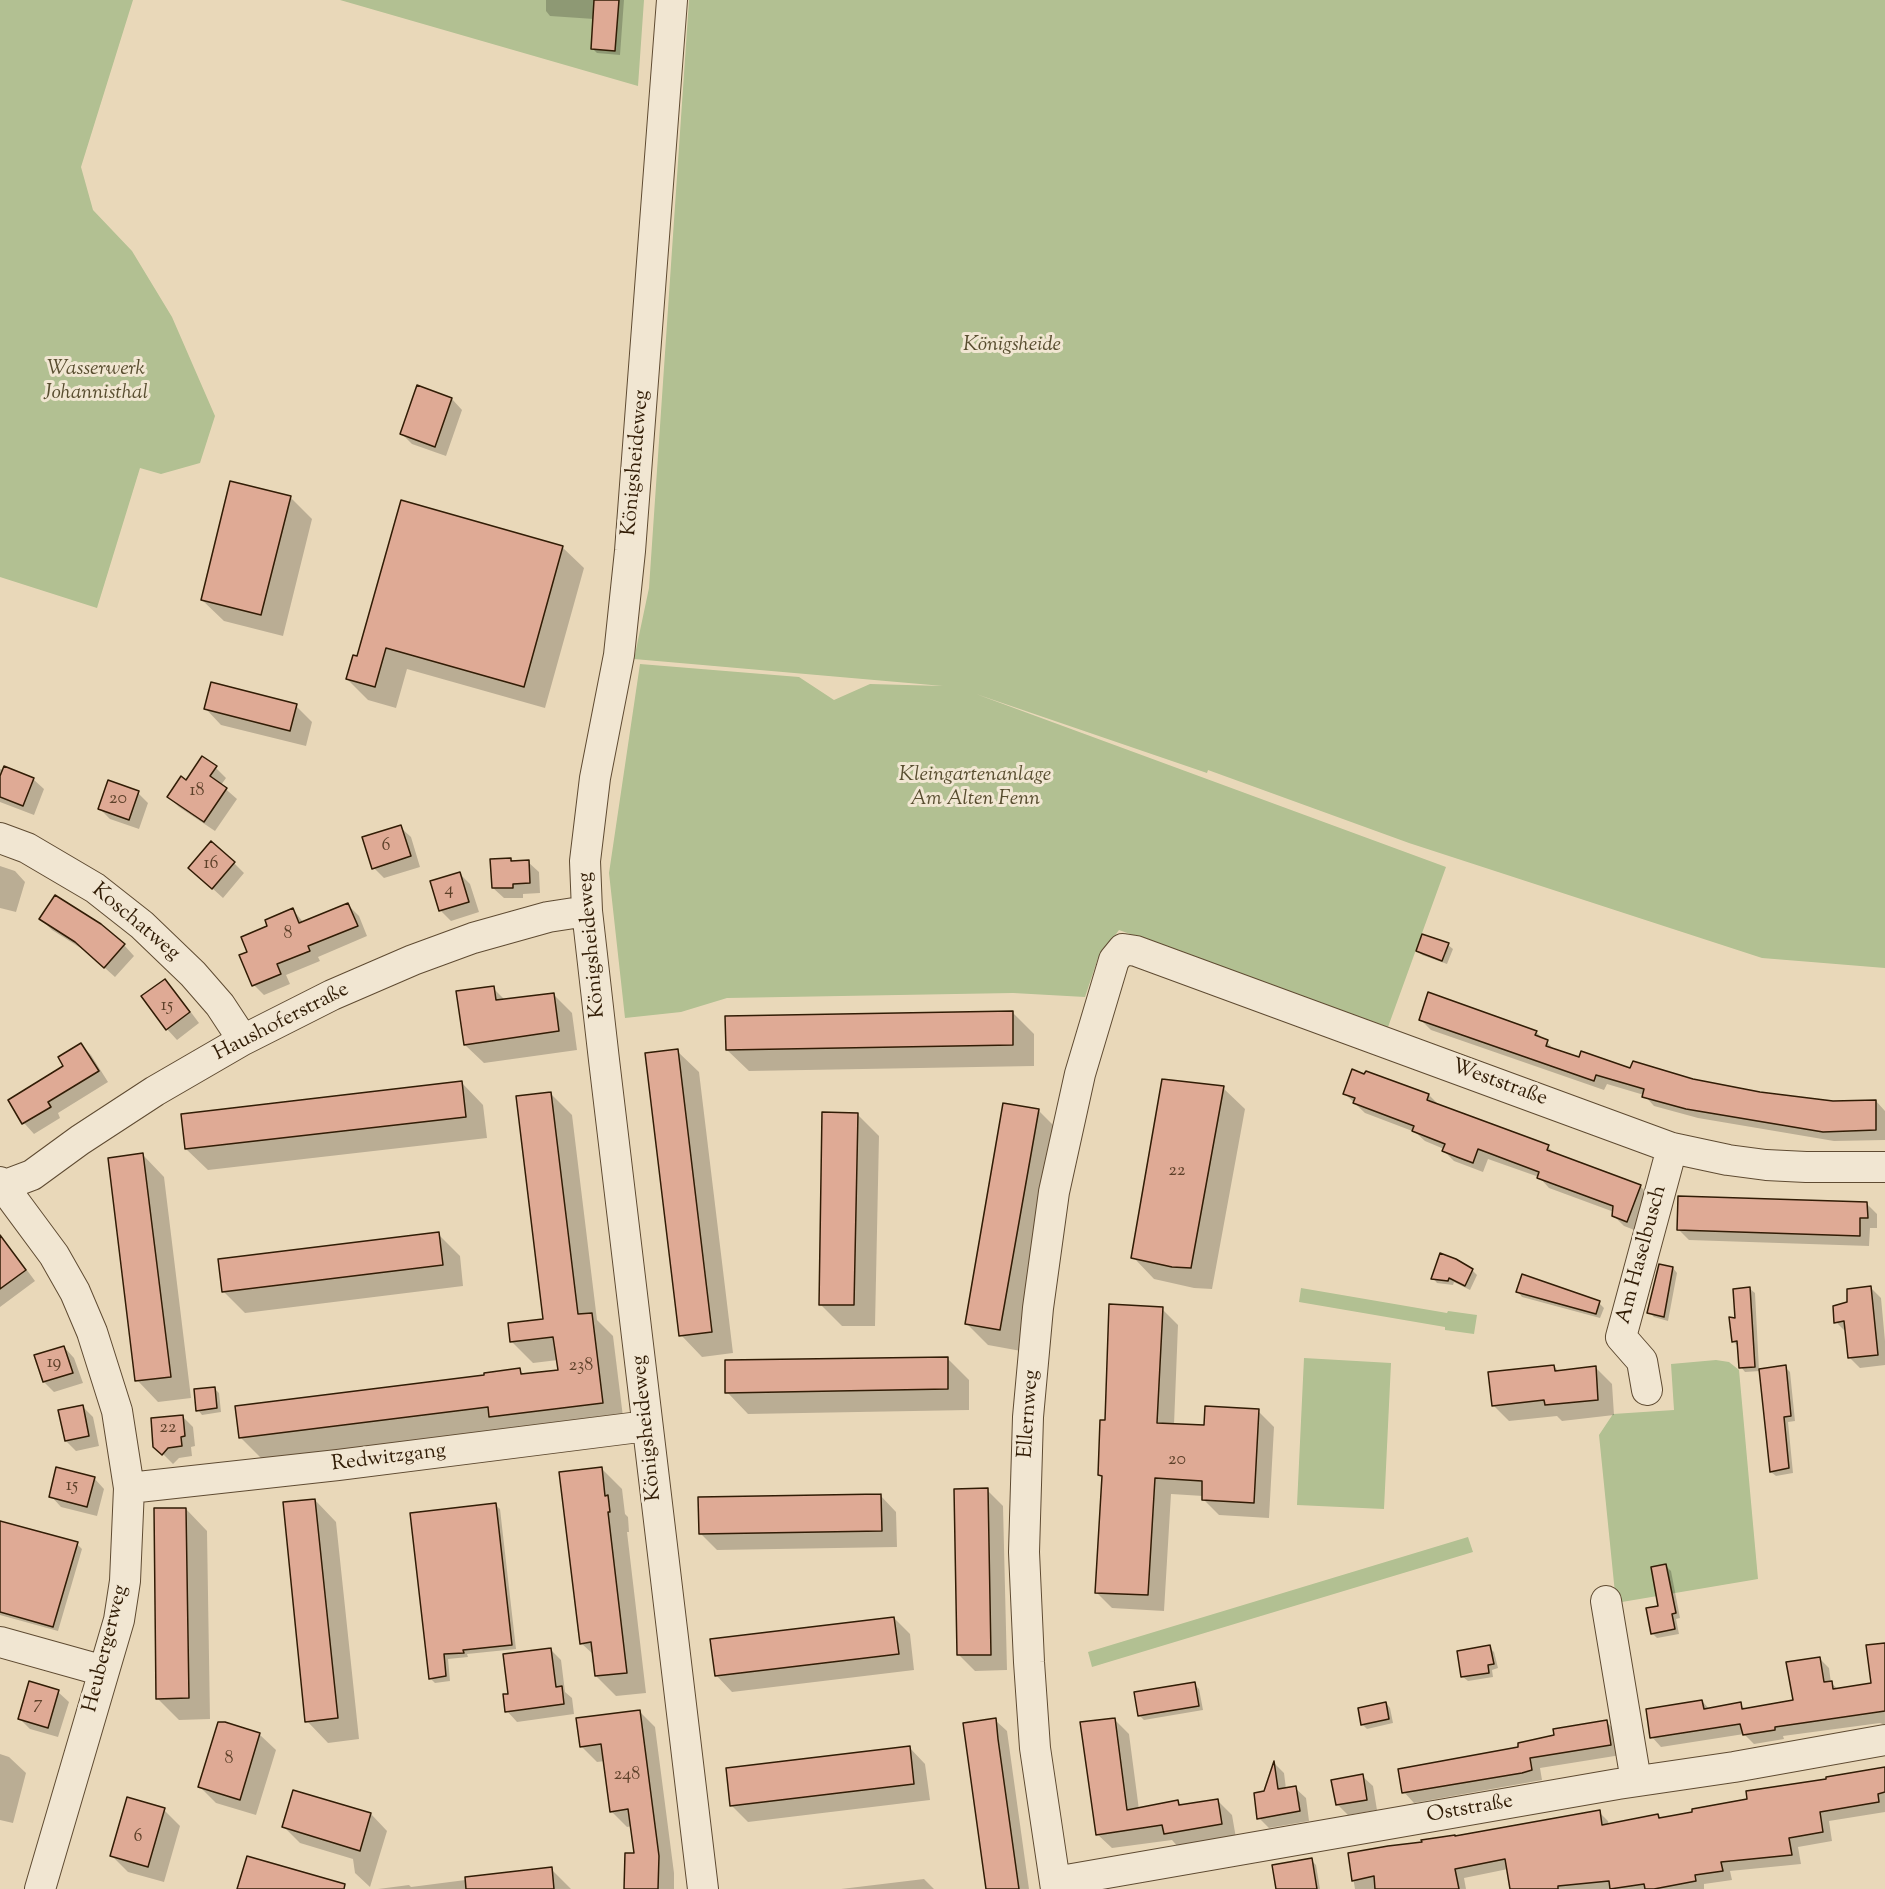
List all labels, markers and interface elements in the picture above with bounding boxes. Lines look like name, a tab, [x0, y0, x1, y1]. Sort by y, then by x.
park label: Königsheide	[963, 333, 1061, 359]
park label: Wasserwerk Johannisthal	[44, 357, 148, 407]
street label: Königsheideweg	[618, 389, 656, 537]
park label: Kleingartenanlage Am Alten Fenn	[899, 763, 1051, 813]
house number: 18	[189, 781, 205, 803]
house number: 20	[109, 789, 127, 811]
house number: 6	[382, 836, 390, 858]
house number: 16	[203, 854, 219, 876]
street label: Königsheideweg	[574, 871, 612, 1019]
street label: Koschatweg	[86, 879, 184, 967]
house number: 4	[444, 880, 454, 902]
house number: 8	[284, 924, 292, 946]
street label: Haushoferstraße	[210, 978, 354, 1068]
house number: 15	[161, 996, 173, 1018]
street label: Weststraße	[1448, 1055, 1550, 1113]
house number: 22	[1169, 1161, 1185, 1183]
street label: Am Haselbusch	[1612, 1183, 1674, 1327]
house number: 19	[47, 1353, 61, 1375]
street label: Königsheideweg	[628, 1354, 668, 1502]
house number: 238	[569, 1356, 593, 1378]
street label: Ellernweg	[1014, 1369, 1046, 1459]
house number: 22	[160, 1418, 176, 1440]
street label: Redwitzgang	[330, 1439, 448, 1479]
house number: 20	[1168, 1450, 1186, 1472]
house number: 15	[66, 1476, 78, 1498]
street label: Heubergerweg	[79, 1583, 135, 1715]
house number: 7	[33, 1694, 43, 1716]
house number: 8	[225, 1749, 233, 1771]
house number: 248	[614, 1765, 640, 1787]
street label: Oststraße	[1425, 1790, 1515, 1830]
house number: 6	[134, 1827, 142, 1849]

